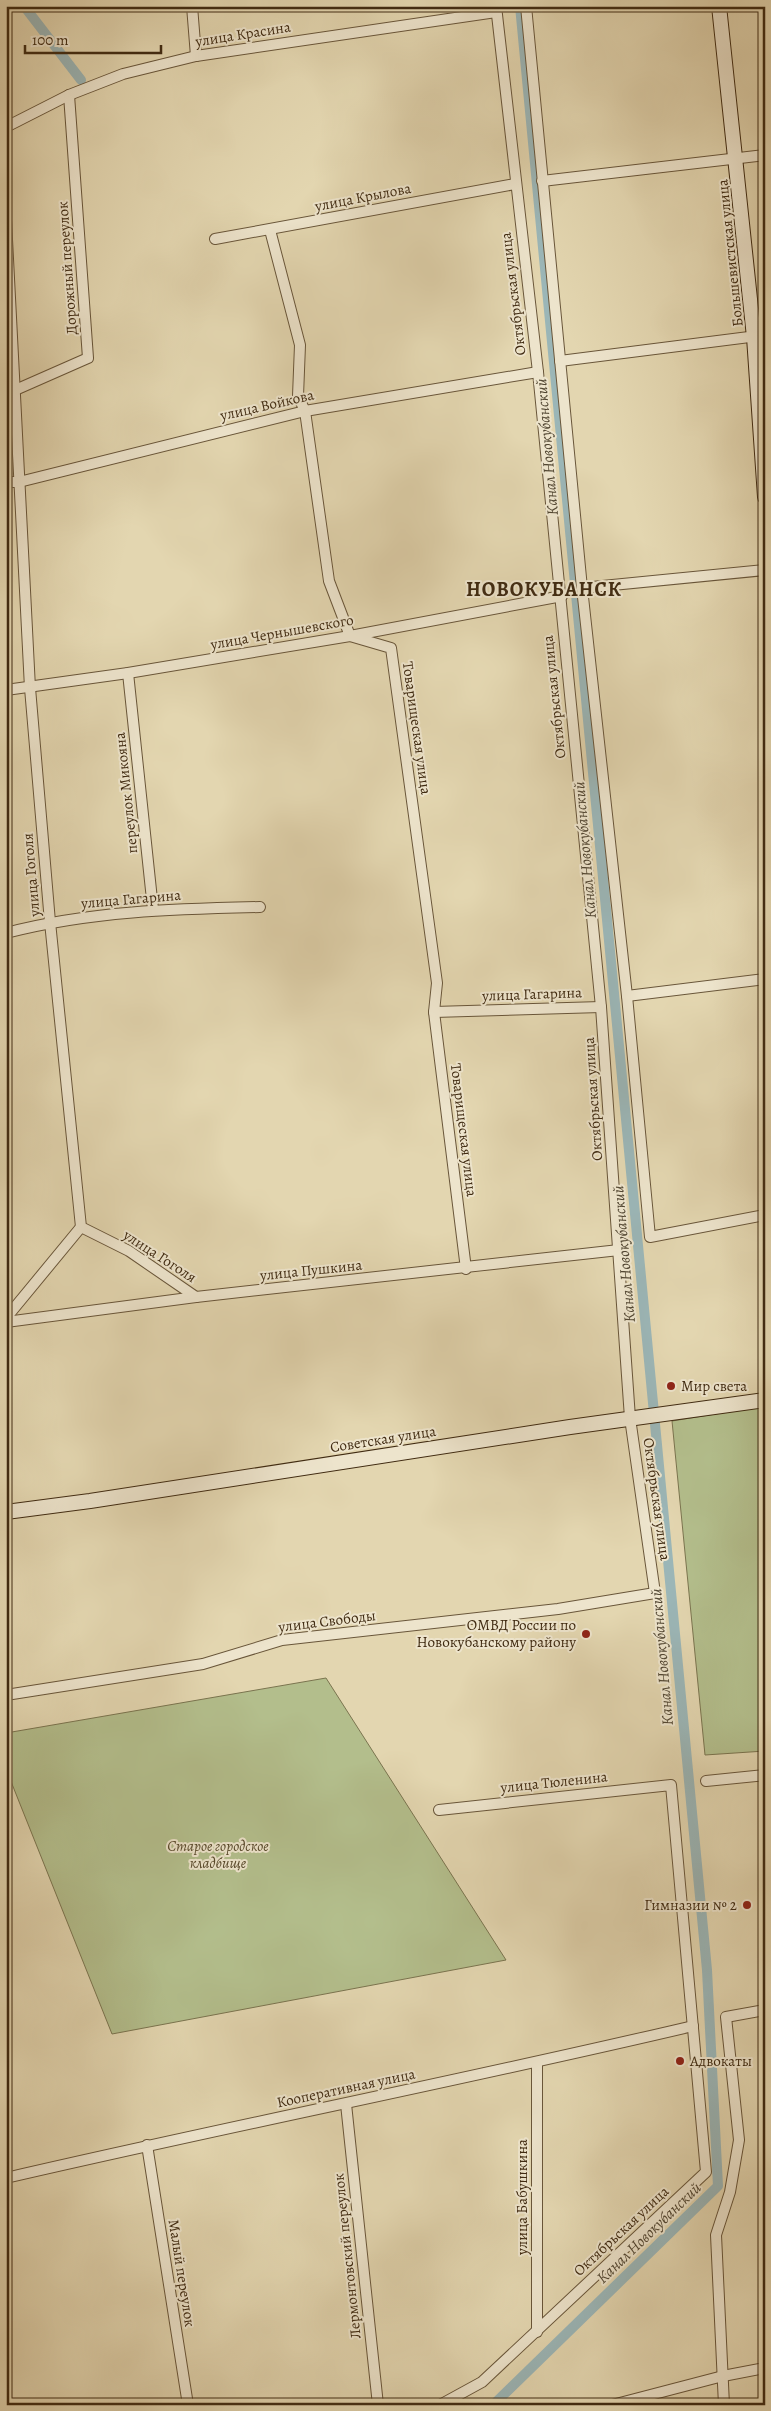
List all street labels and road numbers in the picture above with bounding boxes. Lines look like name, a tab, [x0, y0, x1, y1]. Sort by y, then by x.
street label: улица Красина	[193, 17, 292, 52]
street label: улица Крылова	[312, 178, 413, 216]
street label: Большевистская улица	[712, 178, 748, 328]
street label: Дорожный переулок	[52, 200, 82, 335]
street label: Октябрьская улица	[496, 231, 530, 357]
street label: улица Войкова	[217, 384, 316, 426]
street label: улица Чернышевского	[208, 610, 355, 655]
street label: Октябрьская улица	[538, 634, 570, 760]
street label: Товарищеская улица	[398, 660, 436, 796]
street label: переулок Микояна	[110, 731, 142, 855]
street label: улица Гоголя	[17, 832, 45, 919]
street label: улица Гагарина	[79, 885, 182, 913]
street label: улица Гагарина	[481, 982, 582, 1006]
street label: Октябрьская улица	[579, 1036, 607, 1161]
street label: Товарищеская улица	[446, 1062, 482, 1198]
street label: улица Гоголя	[119, 1224, 201, 1287]
street label: улица Пушкина	[258, 1255, 363, 1285]
street label: Советская улица	[329, 1421, 437, 1457]
street label: Октябрьская улица	[638, 1436, 676, 1562]
street label: улица Свободы	[276, 1605, 377, 1637]
street label: улица Тюленина	[499, 1766, 609, 1798]
street label: Кооперативная улица	[275, 2064, 417, 2112]
street label: улица Бабушкина	[512, 2139, 532, 2256]
street label: Лермонтовский переулок	[328, 2172, 366, 2340]
street label: Октябрьская улица	[569, 2181, 673, 2281]
street label: Малый переулок	[164, 2218, 200, 2328]

